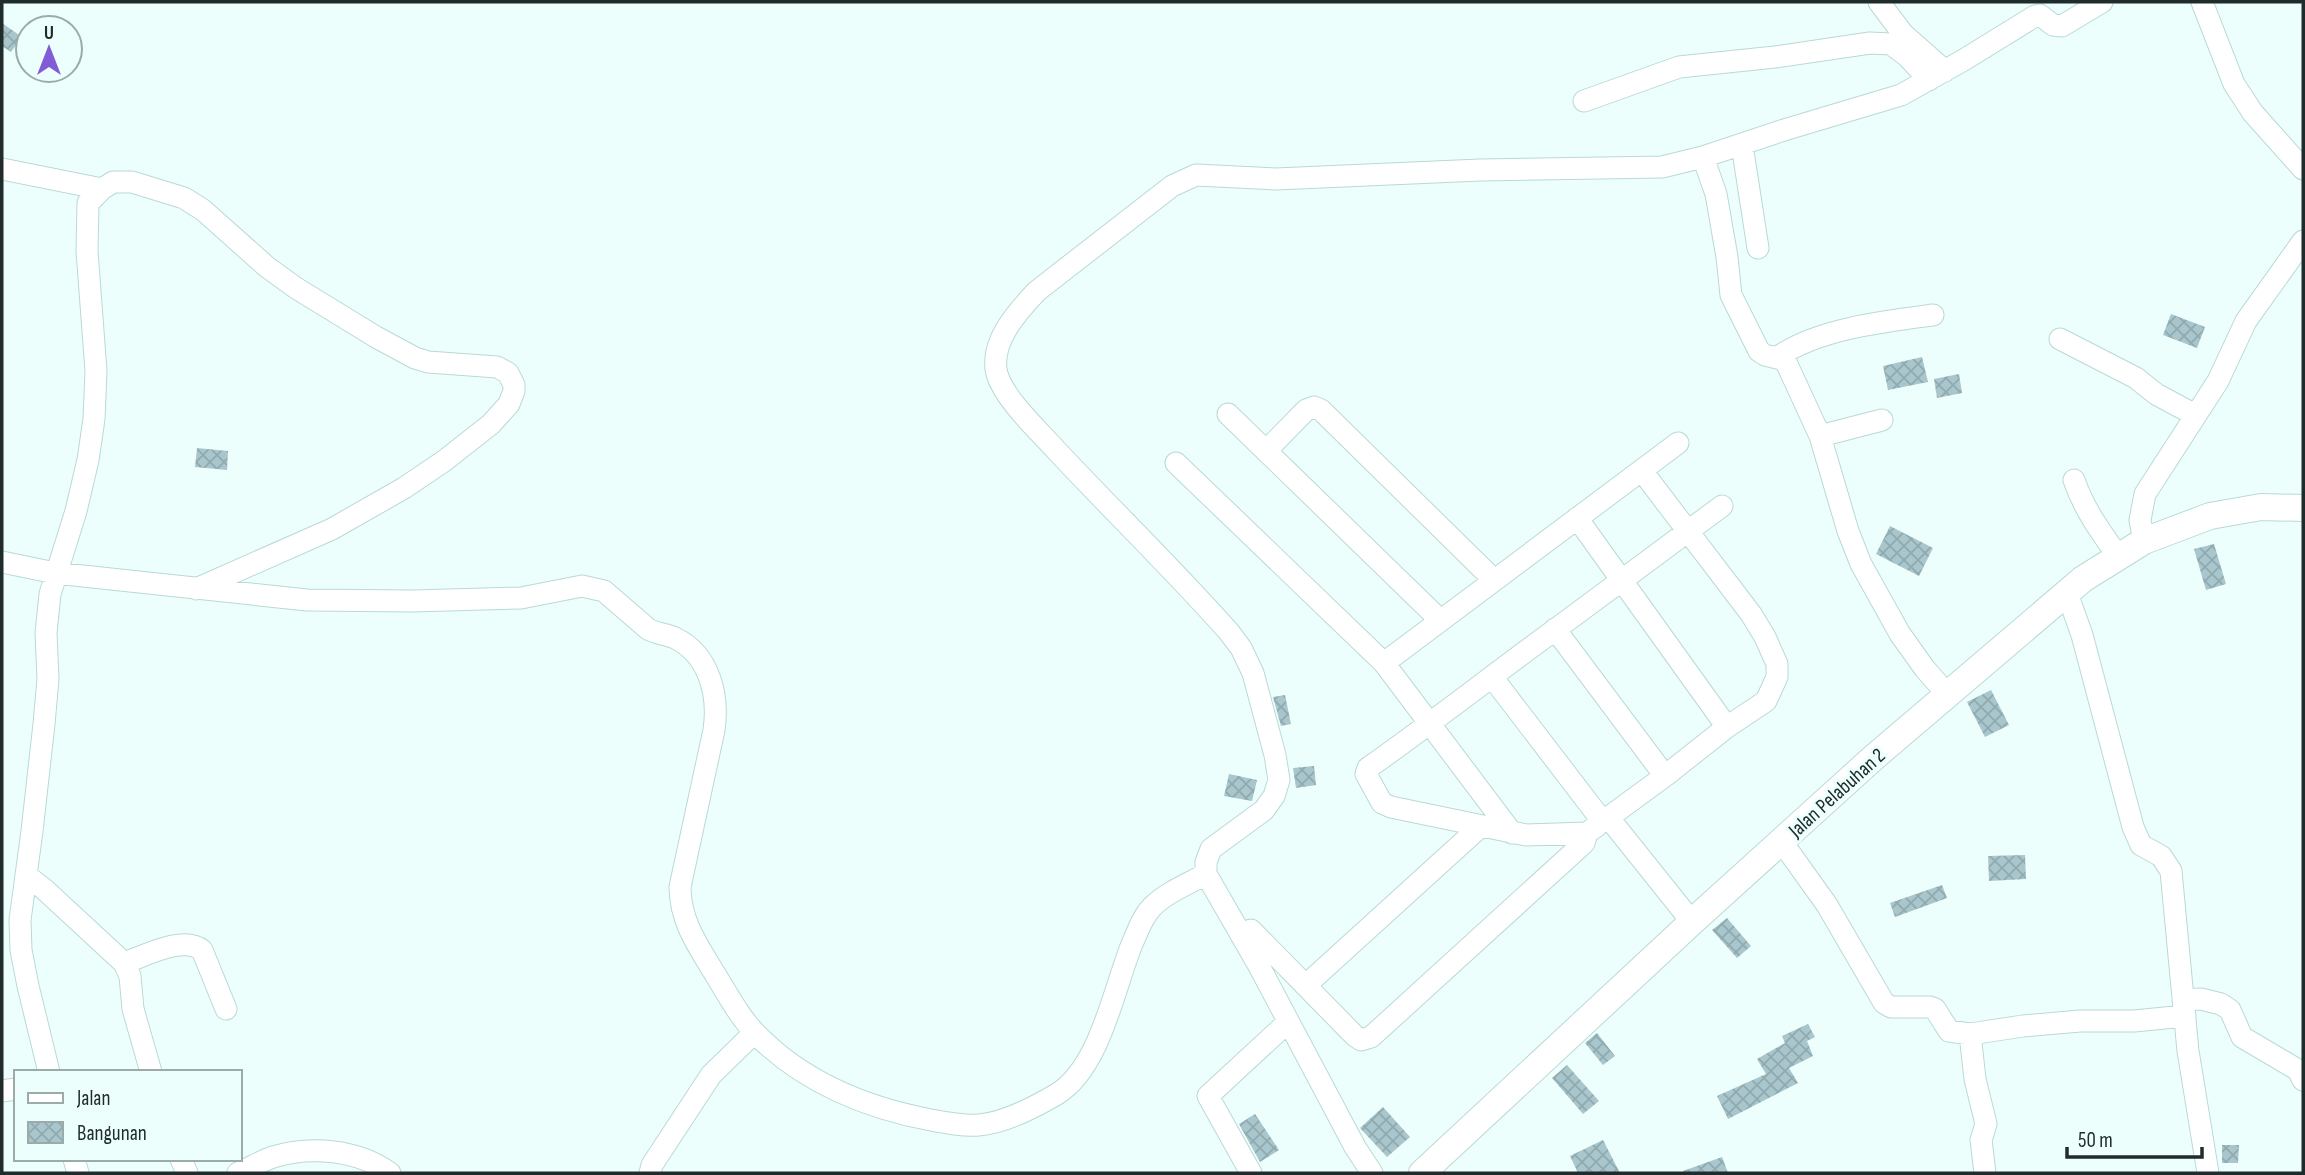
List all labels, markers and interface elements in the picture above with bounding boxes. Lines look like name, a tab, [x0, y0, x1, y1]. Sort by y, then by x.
north arrow	[14, 14, 84, 84]
text: U	[44, 22, 54, 45]
street label: Jalan Pelabuhan 2	[1783, 743, 1891, 844]
legend	[14, 1070, 242, 1161]
text: Jalan	[76, 1086, 110, 1111]
scale bar	[2067, 1116, 2202, 1160]
text: Bangunan	[77, 1121, 147, 1146]
text: 50 m	[2078, 1128, 2113, 1153]

